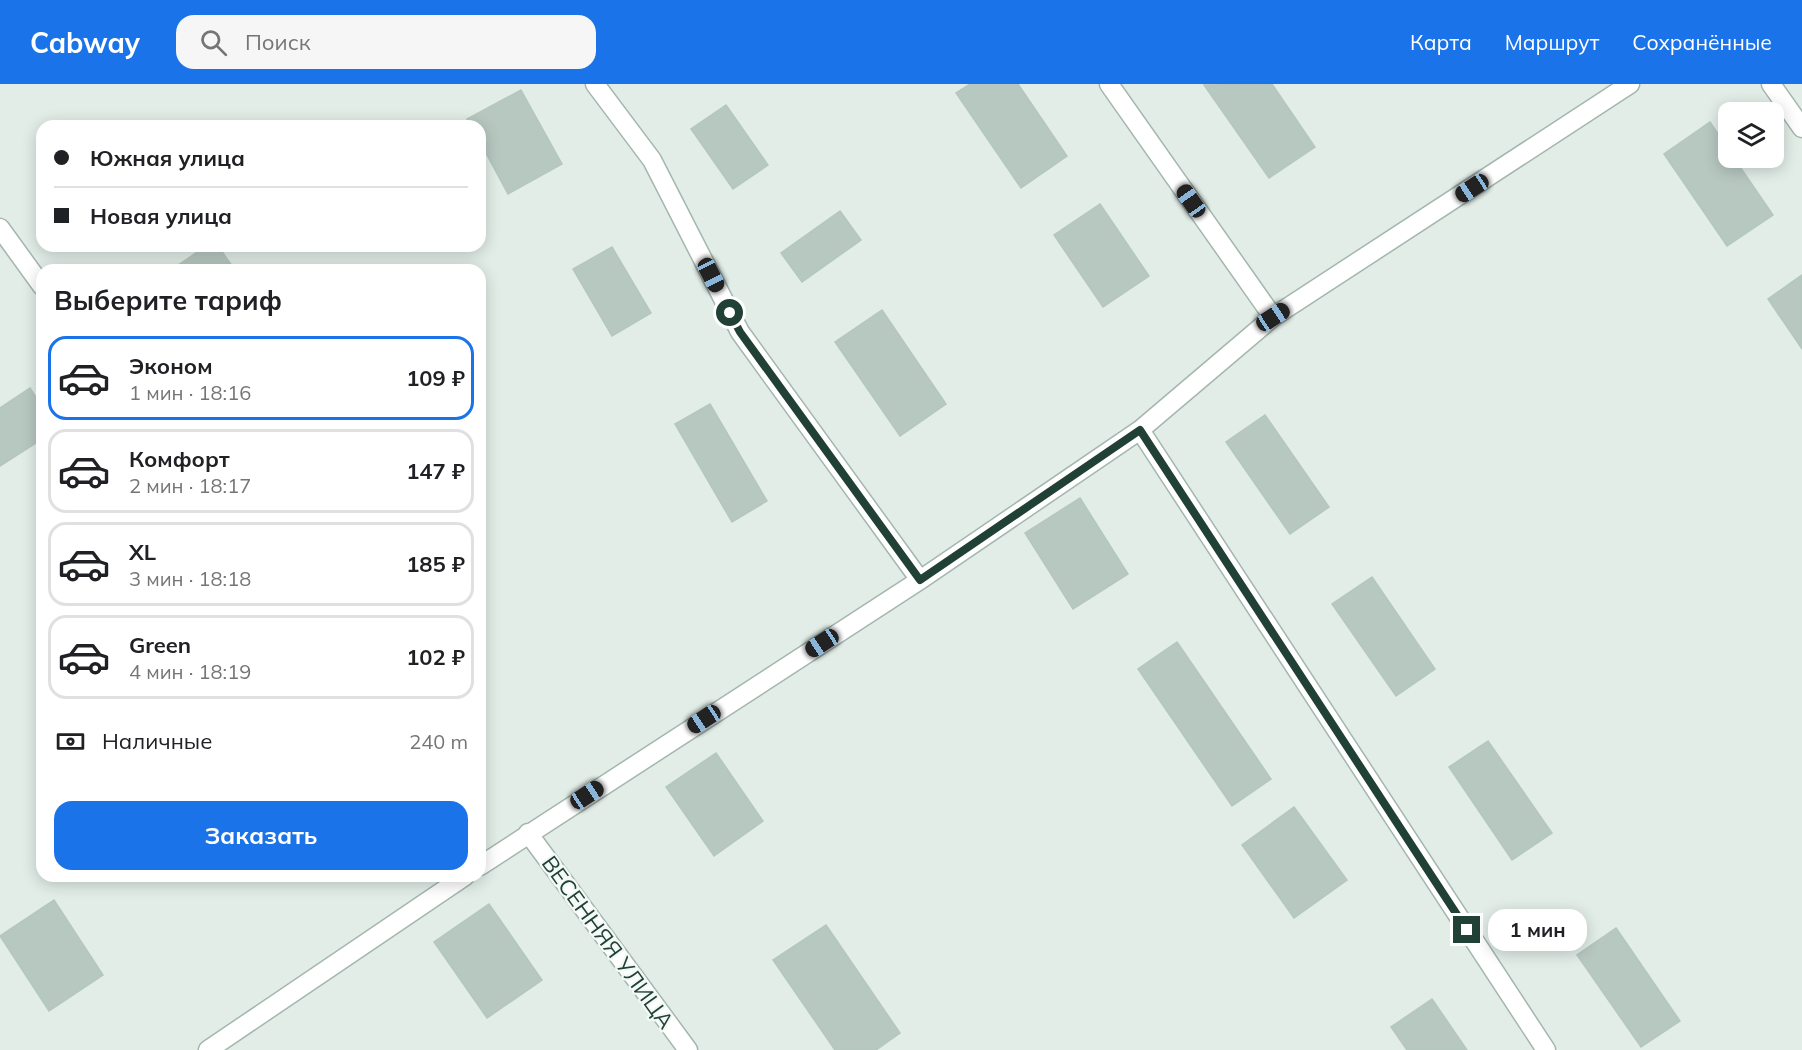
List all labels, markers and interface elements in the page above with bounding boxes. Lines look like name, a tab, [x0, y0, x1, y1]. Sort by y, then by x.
search box	[176, 15, 596, 69]
text: Cabway	[30, 25, 140, 60]
icon: search	[197, 26, 230, 59]
text: Поиск	[245, 28, 311, 56]
text: Карта	[1410, 29, 1472, 55]
text: Маршрут	[1505, 29, 1599, 55]
text: Сохранённые	[1632, 29, 1772, 55]
map controls	[1718, 102, 1784, 168]
button: layers	[1718, 102, 1784, 168]
text: Южная улица	[90, 144, 245, 172]
car	[1452, 171, 1492, 205]
car	[1173, 181, 1209, 221]
text: Новая улица	[90, 202, 232, 230]
car	[695, 255, 727, 295]
text: Выберите тариф	[54, 283, 282, 317]
route start	[716, 299, 743, 326]
car	[1253, 300, 1293, 334]
icon: car	[57, 351, 111, 405]
text: Эконом	[129, 352, 213, 380]
text: 109 ₽	[406, 364, 465, 392]
text: 1 мин · 18:16	[129, 380, 251, 405]
icon: car	[57, 444, 111, 498]
text: Комфорт	[129, 445, 230, 473]
text: 147 ₽	[406, 457, 465, 485]
text: 2 мин · 18:17	[129, 473, 251, 498]
icon: car	[57, 537, 111, 591]
text: XL	[129, 538, 156, 566]
text: 185 ₽	[406, 550, 465, 578]
text: 3 мин · 18:18	[129, 566, 251, 591]
car	[802, 626, 842, 660]
icon: car	[57, 630, 111, 684]
text: Green	[129, 631, 191, 659]
text: 102 ₽	[406, 643, 465, 671]
text: 4 мин · 18:19	[129, 659, 251, 684]
car	[684, 702, 724, 736]
icon: cash	[54, 725, 87, 758]
text: Наличные	[102, 727, 212, 755]
text: 240 m	[409, 729, 468, 754]
car	[567, 778, 607, 812]
button: Заказать	[54, 801, 468, 870]
street label: ВЕСЕННЯЯ УЛИЦА	[536, 850, 680, 1034]
callout: 1 мин	[1488, 909, 1587, 951]
route end	[1453, 916, 1480, 943]
text: 1 мин	[1509, 917, 1566, 942]

